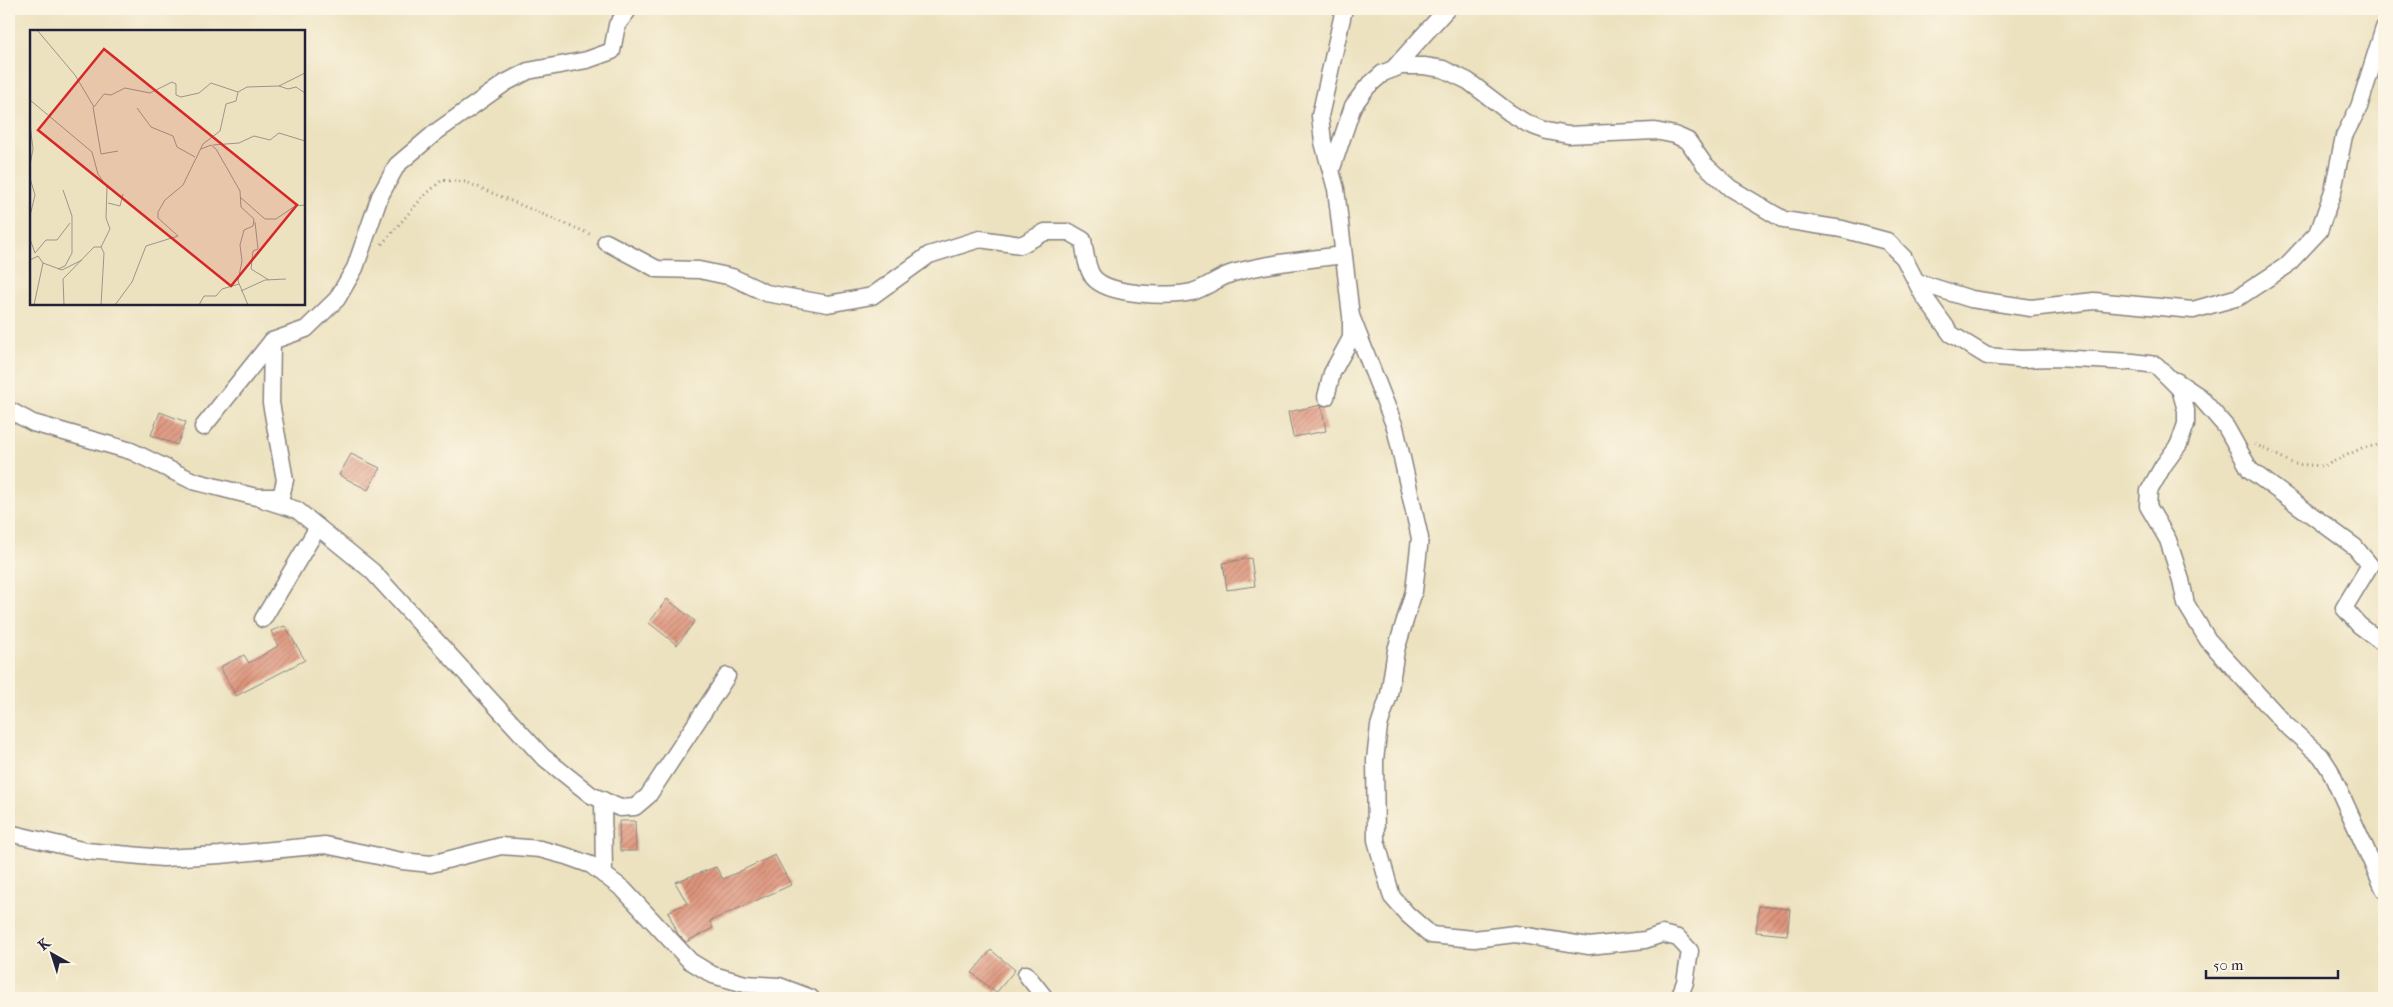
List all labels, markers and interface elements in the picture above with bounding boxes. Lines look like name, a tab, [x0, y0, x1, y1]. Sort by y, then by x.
inset map	[30, 30, 305, 305]
north arrow	[28, 930, 78, 980]
text: K	[35, 934, 54, 954]
scale bar	[2206, 947, 2338, 979]
text: 50 m	[2213, 956, 2244, 974]

